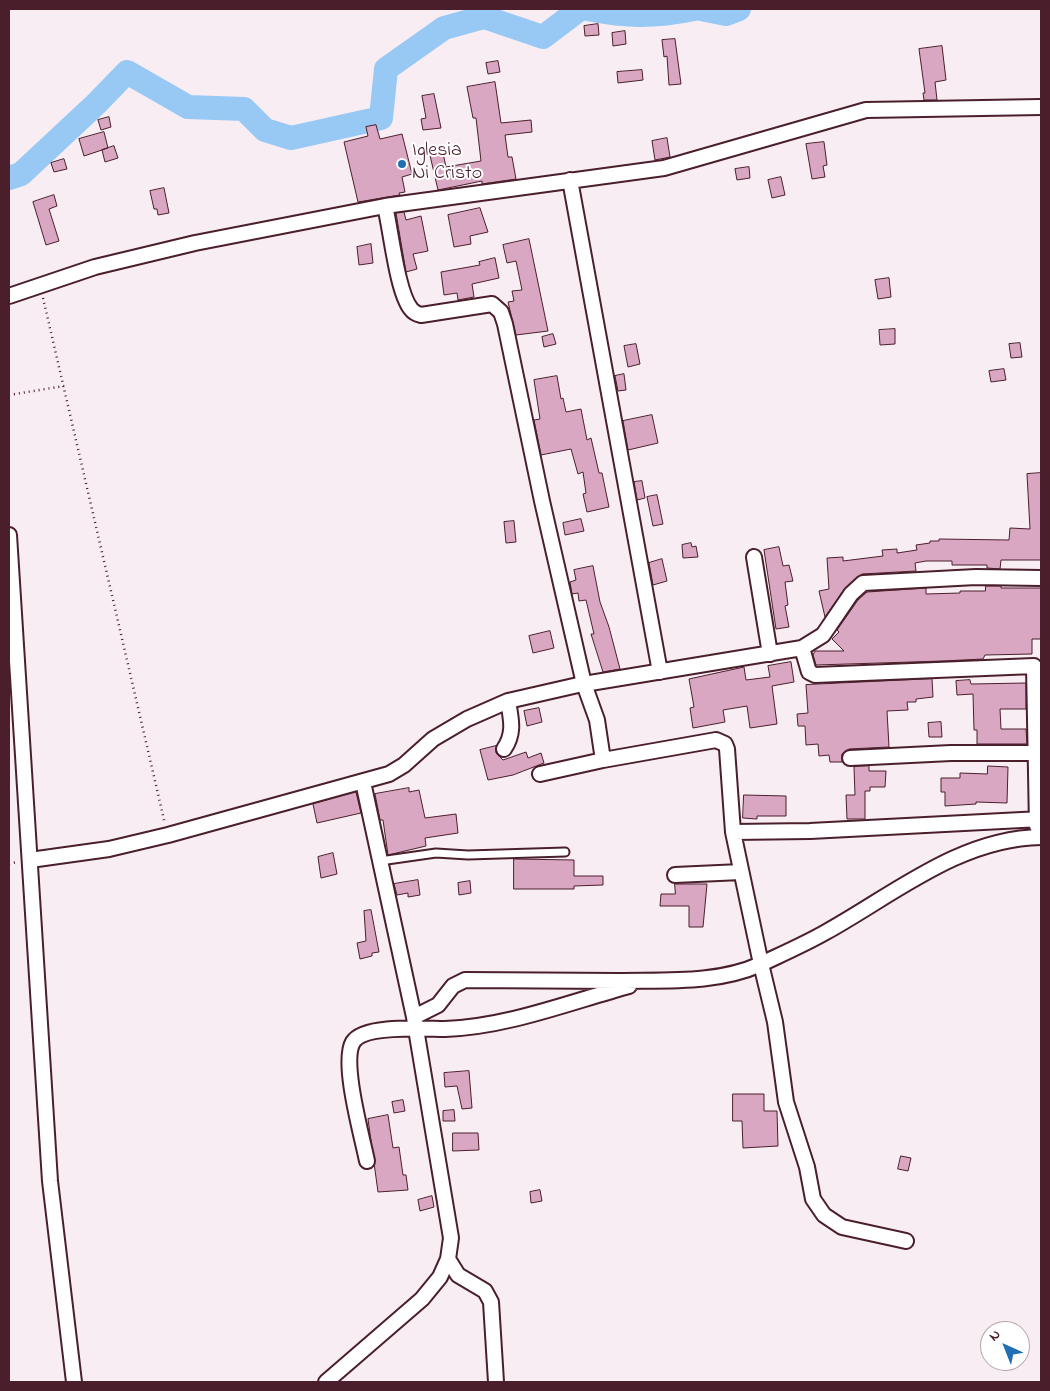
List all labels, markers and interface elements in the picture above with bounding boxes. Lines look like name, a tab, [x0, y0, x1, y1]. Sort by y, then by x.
place label: Iglesia Ni Cristo	[412, 140, 482, 187]
marker: Iglesia Ni Cristo	[396, 158, 408, 170]
north arrow	[980, 1321, 1030, 1371]
text: N	[984, 1325, 1006, 1346]

